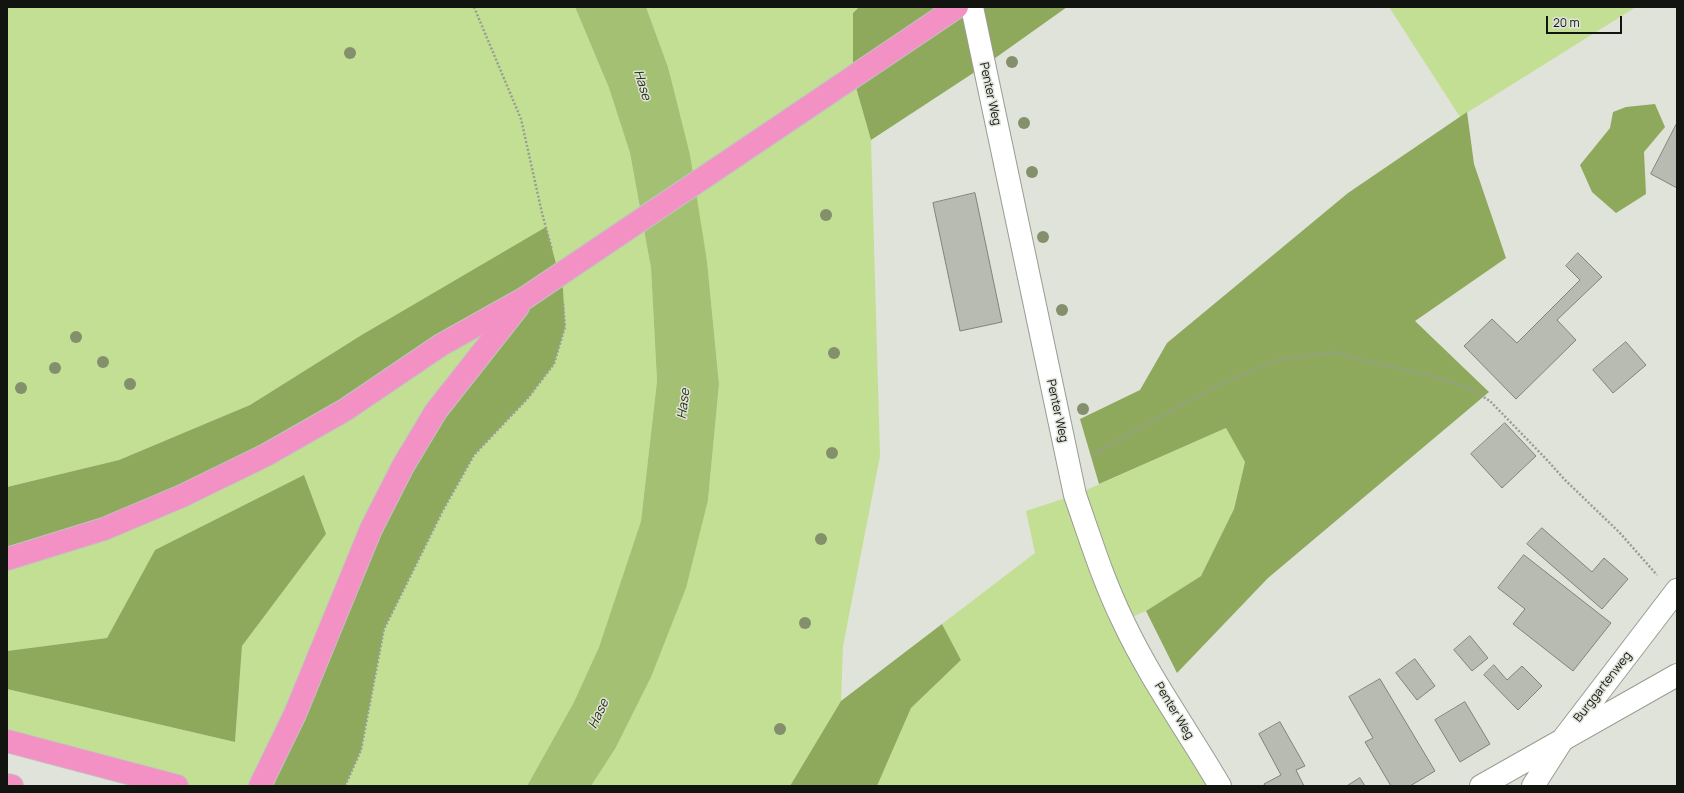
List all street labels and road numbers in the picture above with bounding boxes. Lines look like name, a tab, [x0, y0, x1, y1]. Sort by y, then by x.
street label: Penter Weg	[976, 61, 1004, 127]
street label: Penter Weg	[1043, 378, 1071, 444]
street label: Burggartenweg	[1571, 649, 1635, 725]
street label: Penter Weg	[1151, 680, 1197, 742]

